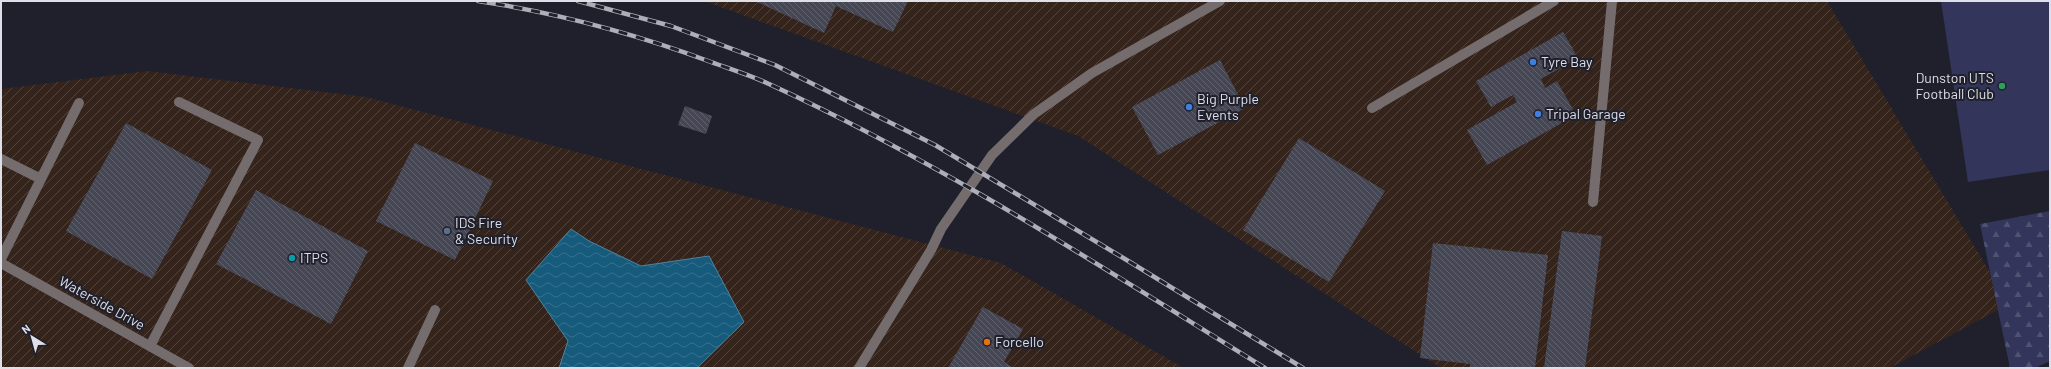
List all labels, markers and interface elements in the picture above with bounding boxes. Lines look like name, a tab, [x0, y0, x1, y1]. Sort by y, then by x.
place label: Tyre Bay	[1541, 53, 1593, 70]
marker: Tyre Bay	[1528, 57, 1538, 67]
place label: Dunston UTS Football Club	[1915, 69, 1994, 102]
marker: Dunston UTS Football Club	[1997, 81, 2007, 91]
place label: Big Purple Events	[1197, 90, 1259, 123]
marker: Big Purple Events	[1184, 102, 1194, 112]
place label: Tripal Garage	[1546, 105, 1626, 122]
marker: Tripal Garage	[1533, 109, 1543, 119]
place label: IDS Fire & Security	[455, 214, 518, 247]
marker: IDS Fire & Security	[442, 226, 452, 236]
place label: ITPS	[300, 249, 328, 266]
marker: ITPS	[287, 253, 297, 263]
street label: Waterside Drive	[56, 272, 148, 333]
north arrow	[12, 317, 52, 357]
text: N	[19, 321, 33, 336]
place label: Forcello	[995, 333, 1044, 350]
marker: Forcello	[982, 337, 992, 347]

